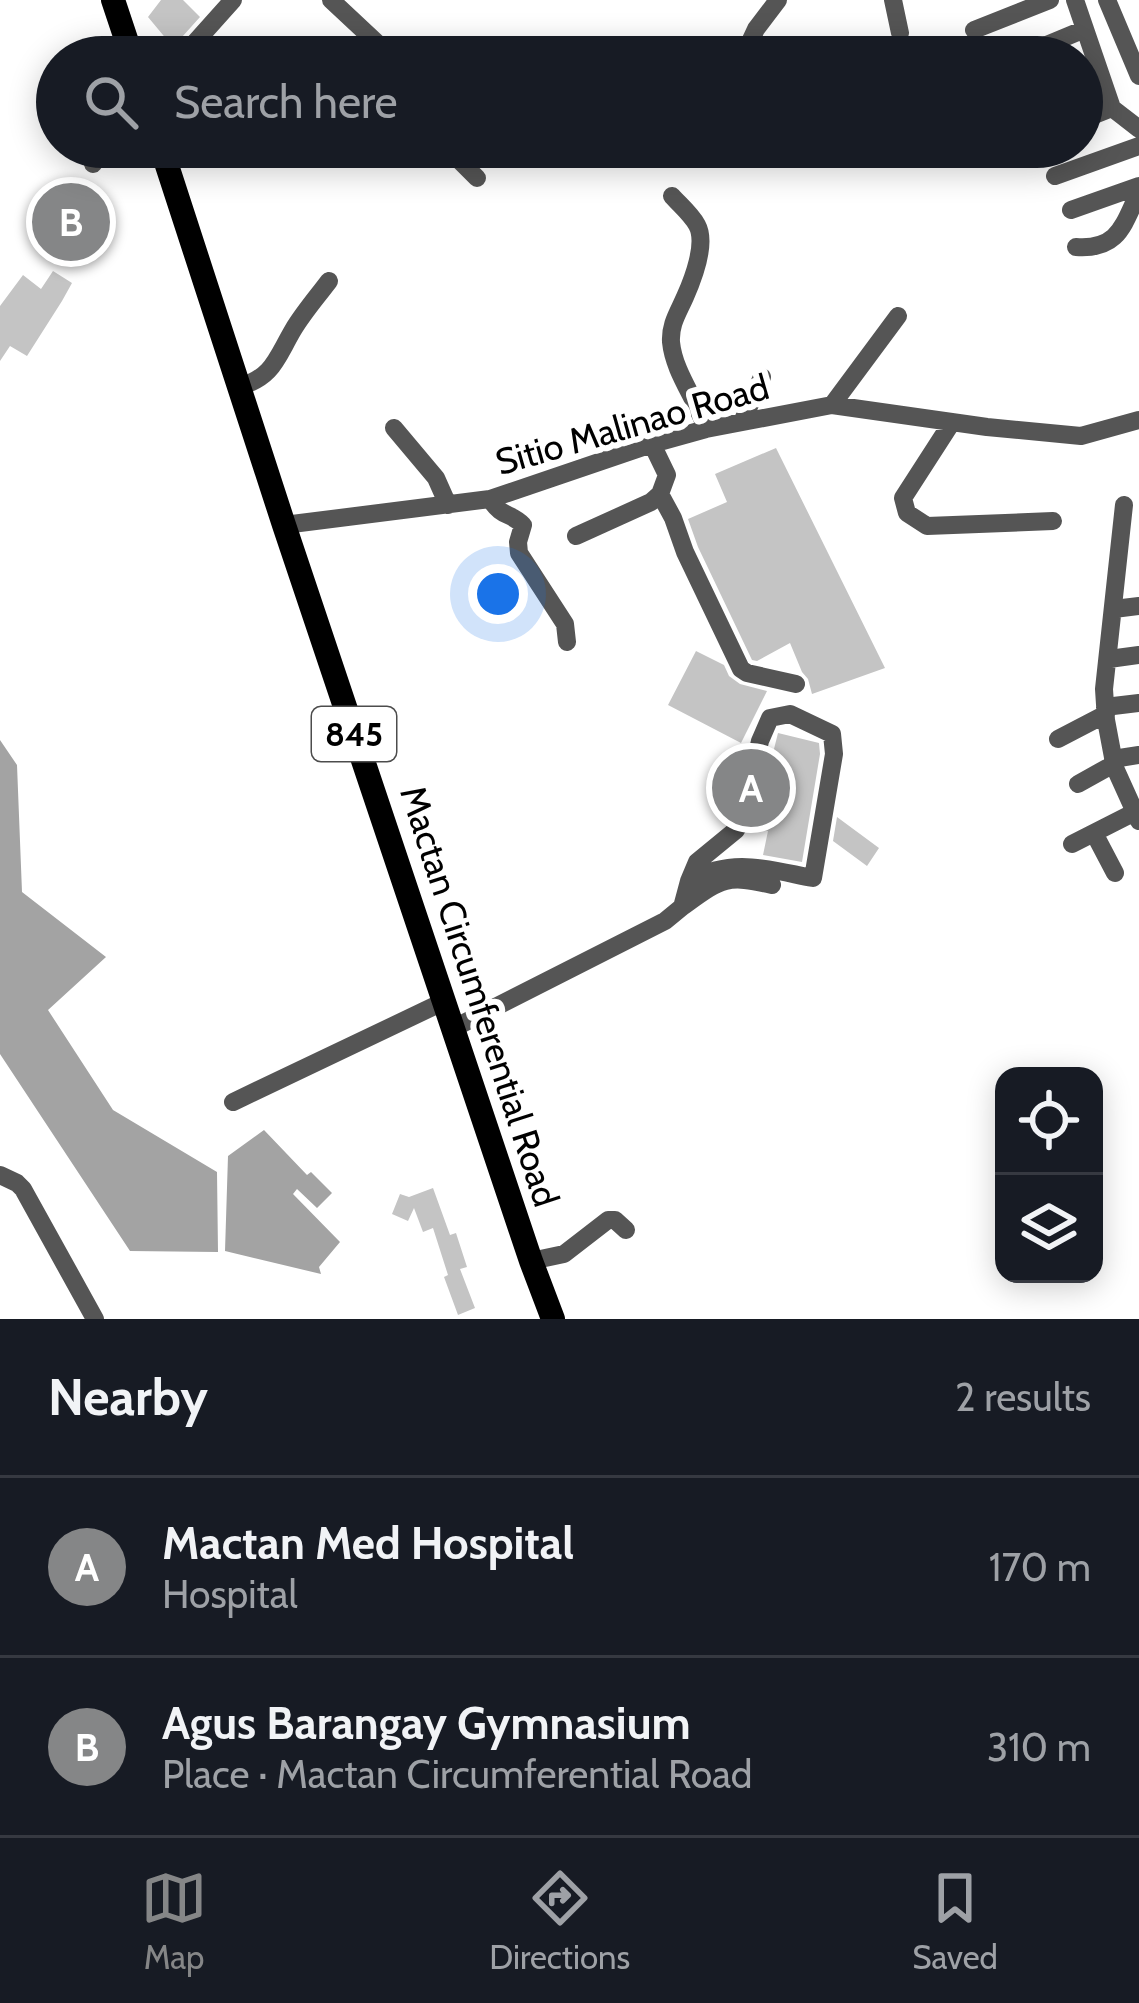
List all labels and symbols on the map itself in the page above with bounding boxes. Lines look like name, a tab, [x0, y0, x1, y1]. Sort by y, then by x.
pin: B	[32, 177, 110, 267]
street label: Sitio Malinao Road	[490, 364, 774, 484]
your location	[468, 564, 528, 624]
road number: 845	[312, 707, 396, 761]
pin: A	[712, 743, 790, 833]
street label: Mactan Circumferential Road	[391, 780, 569, 1212]

